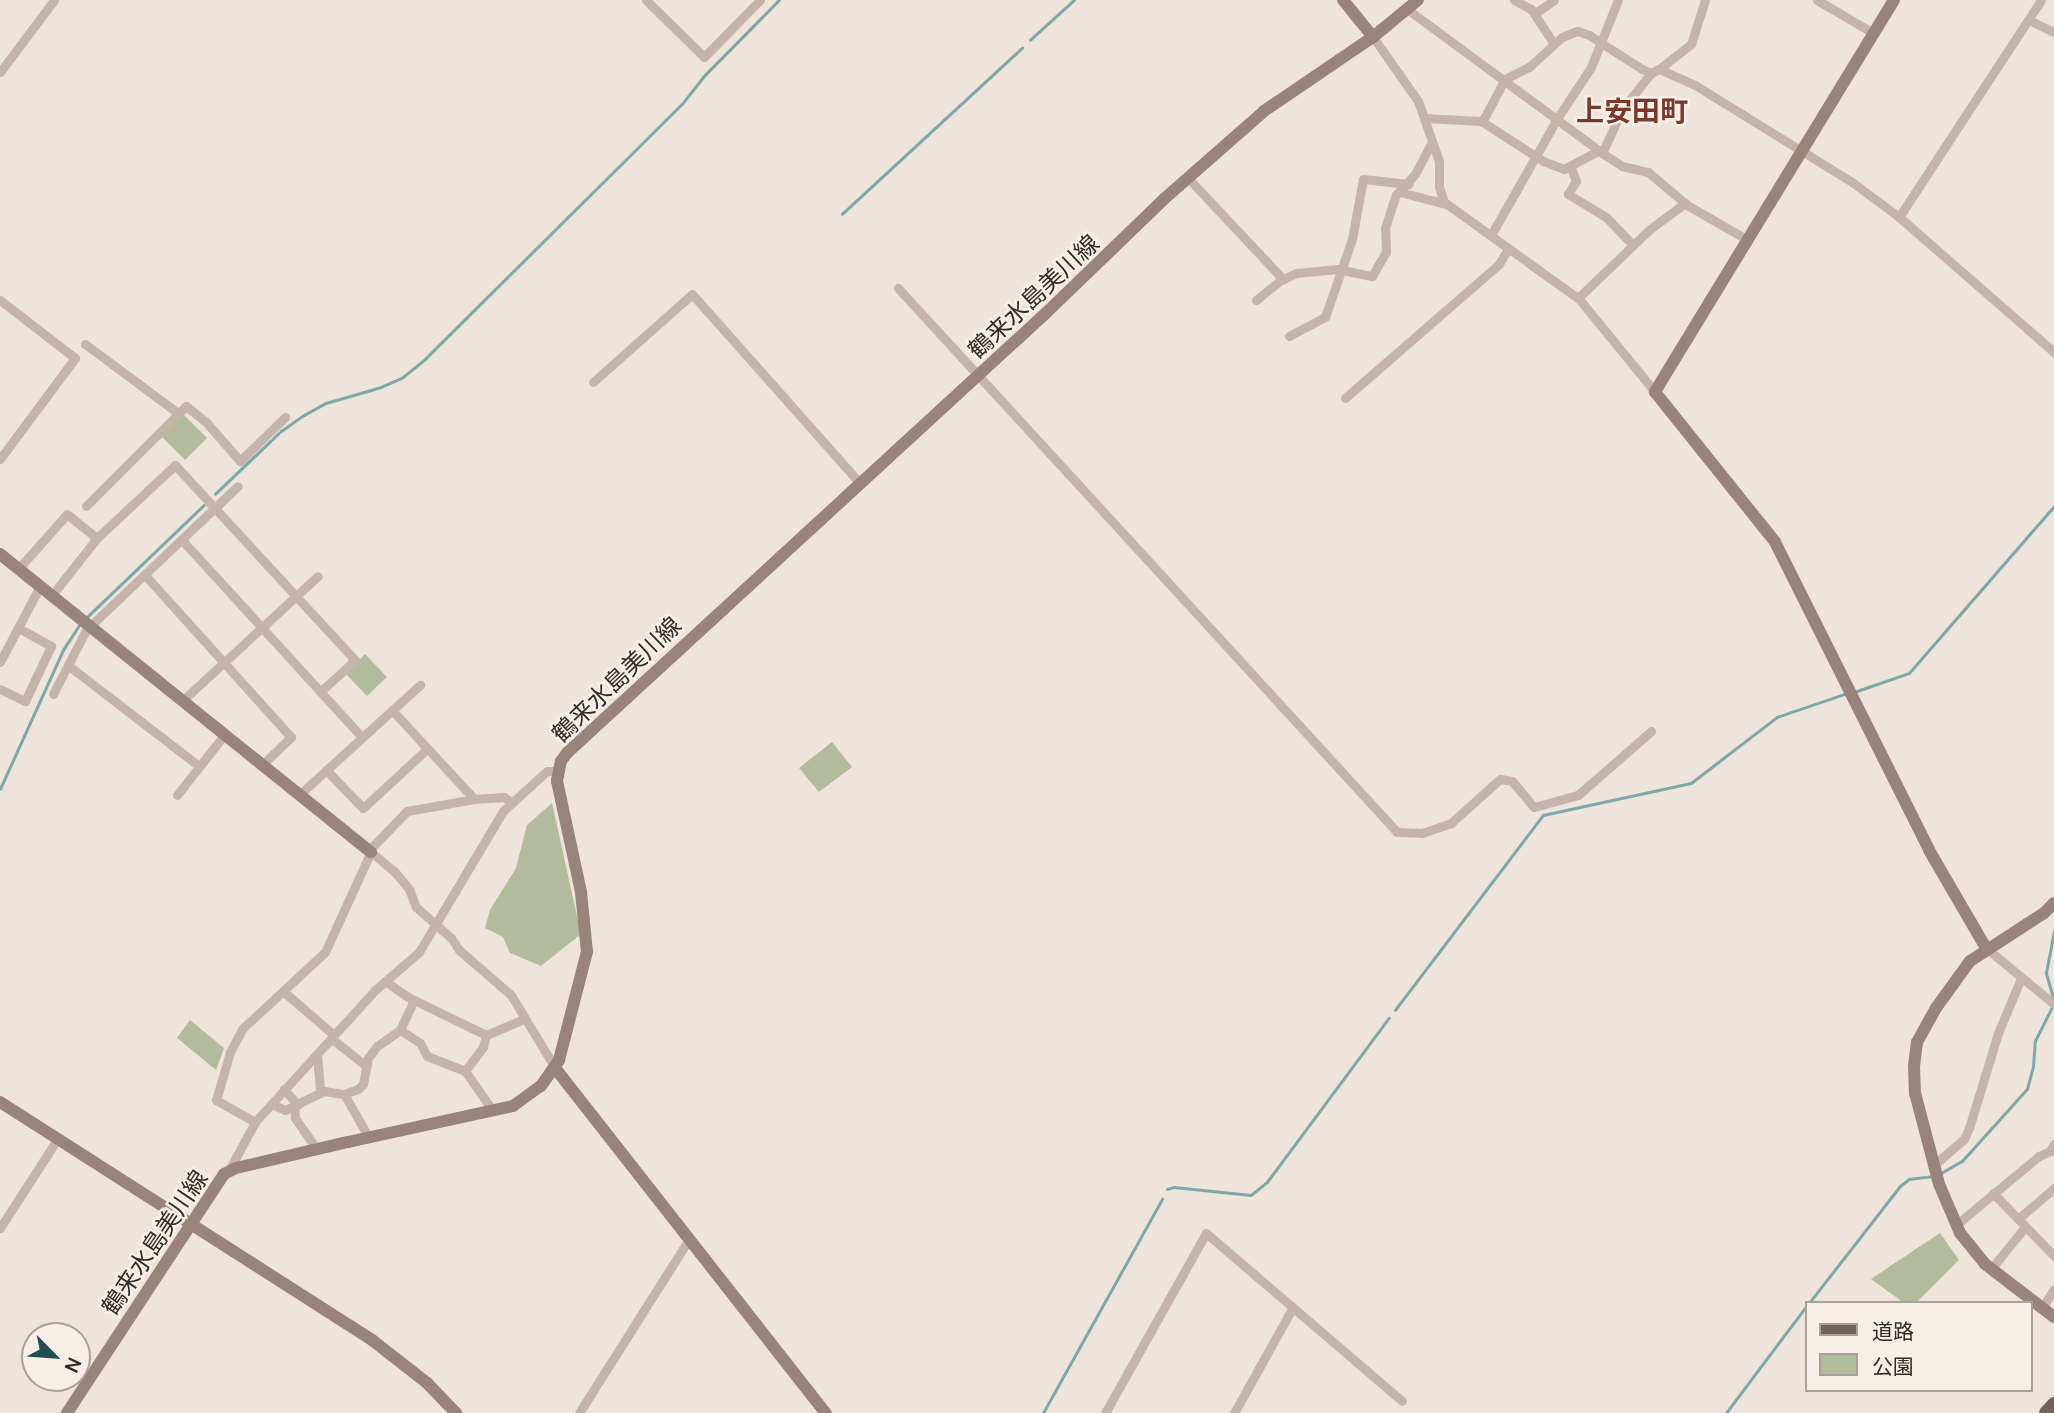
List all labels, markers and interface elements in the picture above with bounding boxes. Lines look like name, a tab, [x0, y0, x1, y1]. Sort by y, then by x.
district label: 上安田町	[1576, 93, 1688, 127]
street label: 鶴来水島美川線	[962, 228, 1104, 364]
street label: 鶴来水島美川線	[546, 610, 686, 748]
street label: 鶴来水島美川線	[95, 1164, 213, 1320]
legend	[1806, 1301, 2033, 1392]
text: 道路	[1872, 1317, 1914, 1345]
north arrow	[21, 1322, 91, 1392]
text: 公園	[1872, 1352, 1914, 1380]
text: N	[59, 1353, 88, 1377]

